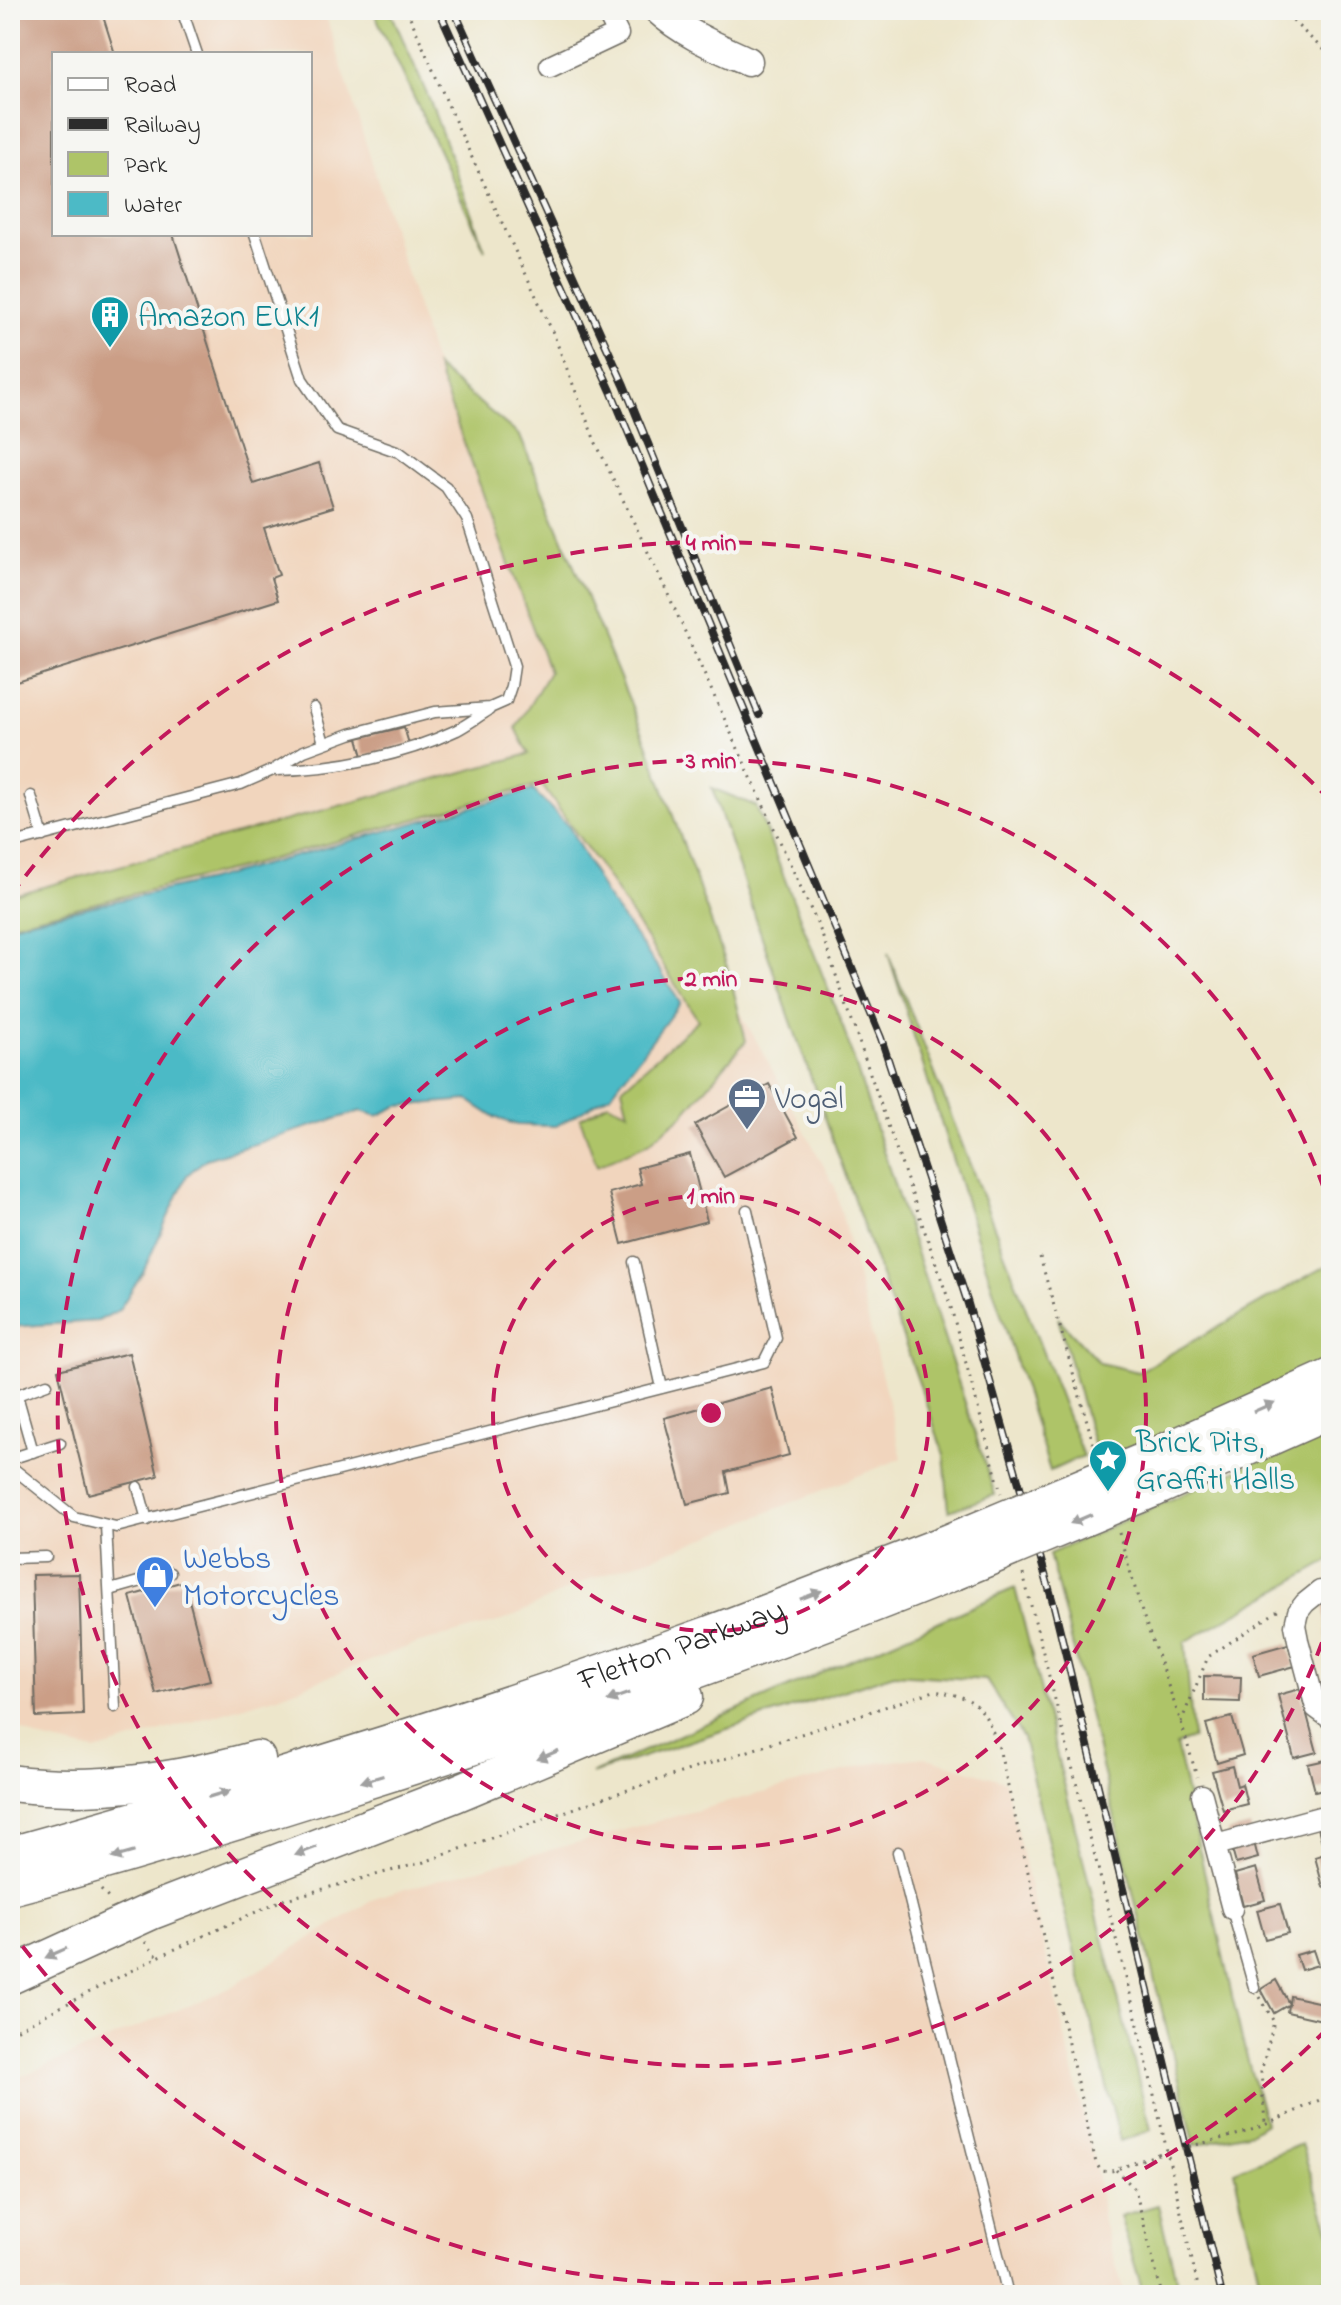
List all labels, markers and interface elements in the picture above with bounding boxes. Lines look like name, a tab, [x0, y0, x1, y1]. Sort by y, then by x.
legend	[52, 52, 312, 236]
text: Road	[124, 69, 177, 104]
text: Railway	[124, 109, 201, 145]
text: Park	[124, 149, 168, 184]
text: Water	[124, 189, 182, 224]
building icon: Amazon EUK1	[89, 294, 131, 349]
place label: Amazon EUK1	[138, 295, 319, 342]
text: 4 min	[686, 527, 736, 562]
text: 3 min	[685, 745, 737, 780]
text: 2 min	[684, 963, 738, 998]
office icon: Vogal	[726, 1076, 768, 1131]
place label: Vogal	[774, 1077, 844, 1124]
text: 1 min	[687, 1180, 735, 1215]
centre of rings	[697, 1399, 725, 1427]
one-way arrow	[1253, 1401, 1276, 1414]
place label: Brick Pits, Graffiti Halls	[1135, 1421, 1295, 1505]
place icon: Brick Pits, Graffiti Halls	[1087, 1438, 1129, 1493]
one-way arrow	[1069, 1513, 1093, 1526]
place label: Webbs Motorcycles	[183, 1537, 340, 1621]
shop icon: Webbs Motorcycles	[134, 1554, 176, 1609]
street label: Fletton Parkway	[572, 1588, 792, 1706]
one-way arrow	[799, 1588, 823, 1601]
one-way arrow	[606, 1691, 630, 1703]
one-way arrow	[536, 1748, 560, 1761]
one-way arrow	[360, 1774, 384, 1786]
one-way arrow	[208, 1787, 232, 1800]
one-way arrow	[294, 1845, 318, 1858]
one-way arrow	[111, 1849, 135, 1862]
one-way arrow	[45, 1947, 68, 1960]

